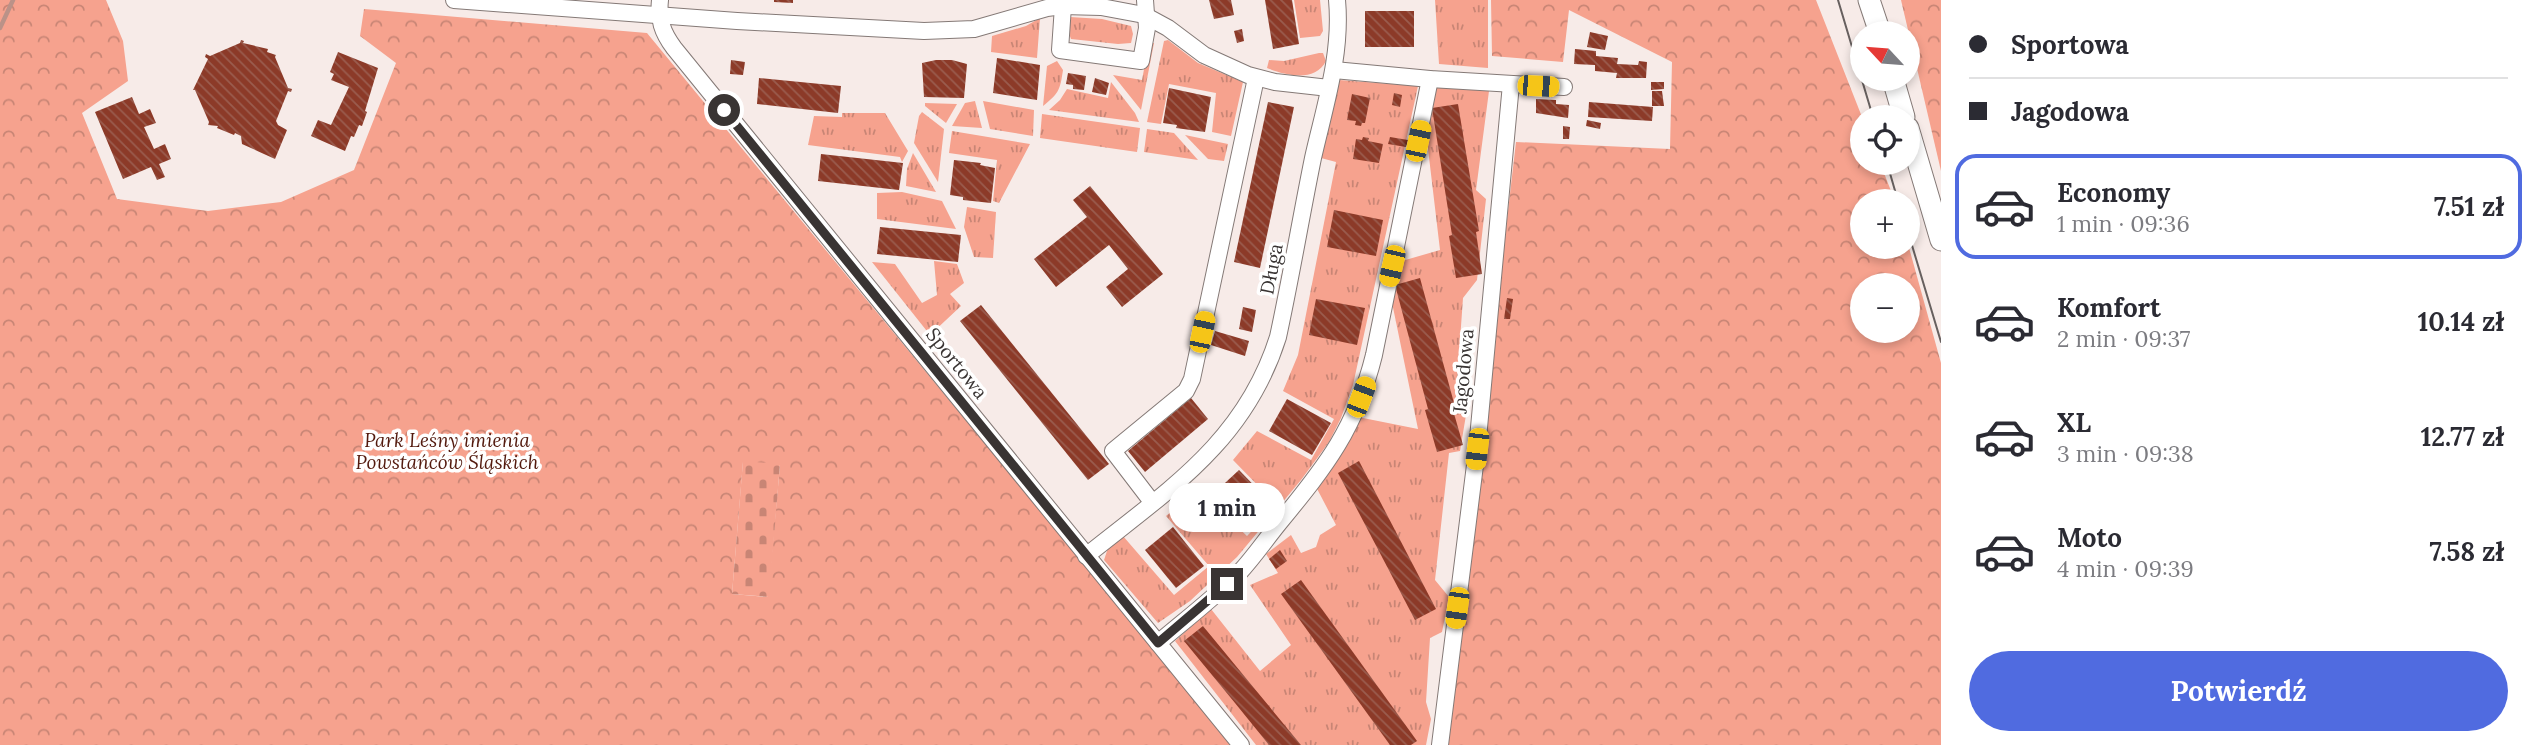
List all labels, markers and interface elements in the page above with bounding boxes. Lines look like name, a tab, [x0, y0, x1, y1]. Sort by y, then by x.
north arrow	[1850, 21, 1920, 91]
map controls	[1850, 21, 1920, 343]
text: Sportowa	[2011, 28, 2129, 61]
car	[1517, 74, 1560, 98]
route start	[708, 94, 740, 126]
text: Jagodowa	[2011, 95, 2129, 128]
button: locate	[1850, 105, 1920, 175]
car	[1404, 118, 1433, 164]
icon: car	[1973, 175, 2036, 238]
text: Economy	[2057, 176, 2170, 209]
button: +	[1850, 189, 1920, 259]
text: 7.51 zł	[2434, 190, 2504, 223]
text: 1 min · 09:36	[2057, 209, 2190, 238]
street label: Długa	[1254, 241, 1288, 296]
car	[1378, 243, 1407, 289]
button: −	[1850, 273, 1920, 343]
icon: car	[1973, 290, 2036, 353]
text: Komfort	[2057, 291, 2161, 324]
text: 10.14 zł	[2418, 305, 2504, 338]
car	[1188, 309, 1217, 355]
street label: Sportowa	[921, 323, 993, 404]
text: 2 min · 09:37	[2057, 324, 2190, 353]
street label: Jagodowa	[1447, 327, 1479, 416]
car	[1344, 374, 1379, 420]
icon: car	[1973, 405, 2036, 468]
text: XL	[2057, 406, 2091, 439]
text: 12.77 zł	[2421, 420, 2504, 453]
car	[1465, 427, 1490, 471]
park label: Park Leśny imienia Powstańców Śląskich	[355, 428, 539, 474]
text: 3 min · 09:38	[2057, 439, 2194, 468]
callout: 1 min	[1169, 482, 1285, 532]
text: 1 min	[1198, 493, 1256, 522]
icon: car	[1973, 520, 2036, 583]
text: Moto	[2057, 521, 2122, 554]
text: 7.58 zł	[2430, 535, 2504, 568]
text: 4 min · 09:39	[2057, 554, 2194, 583]
route end	[1211, 568, 1243, 600]
car	[1444, 586, 1471, 630]
button: Potwierdź	[1969, 651, 2508, 731]

